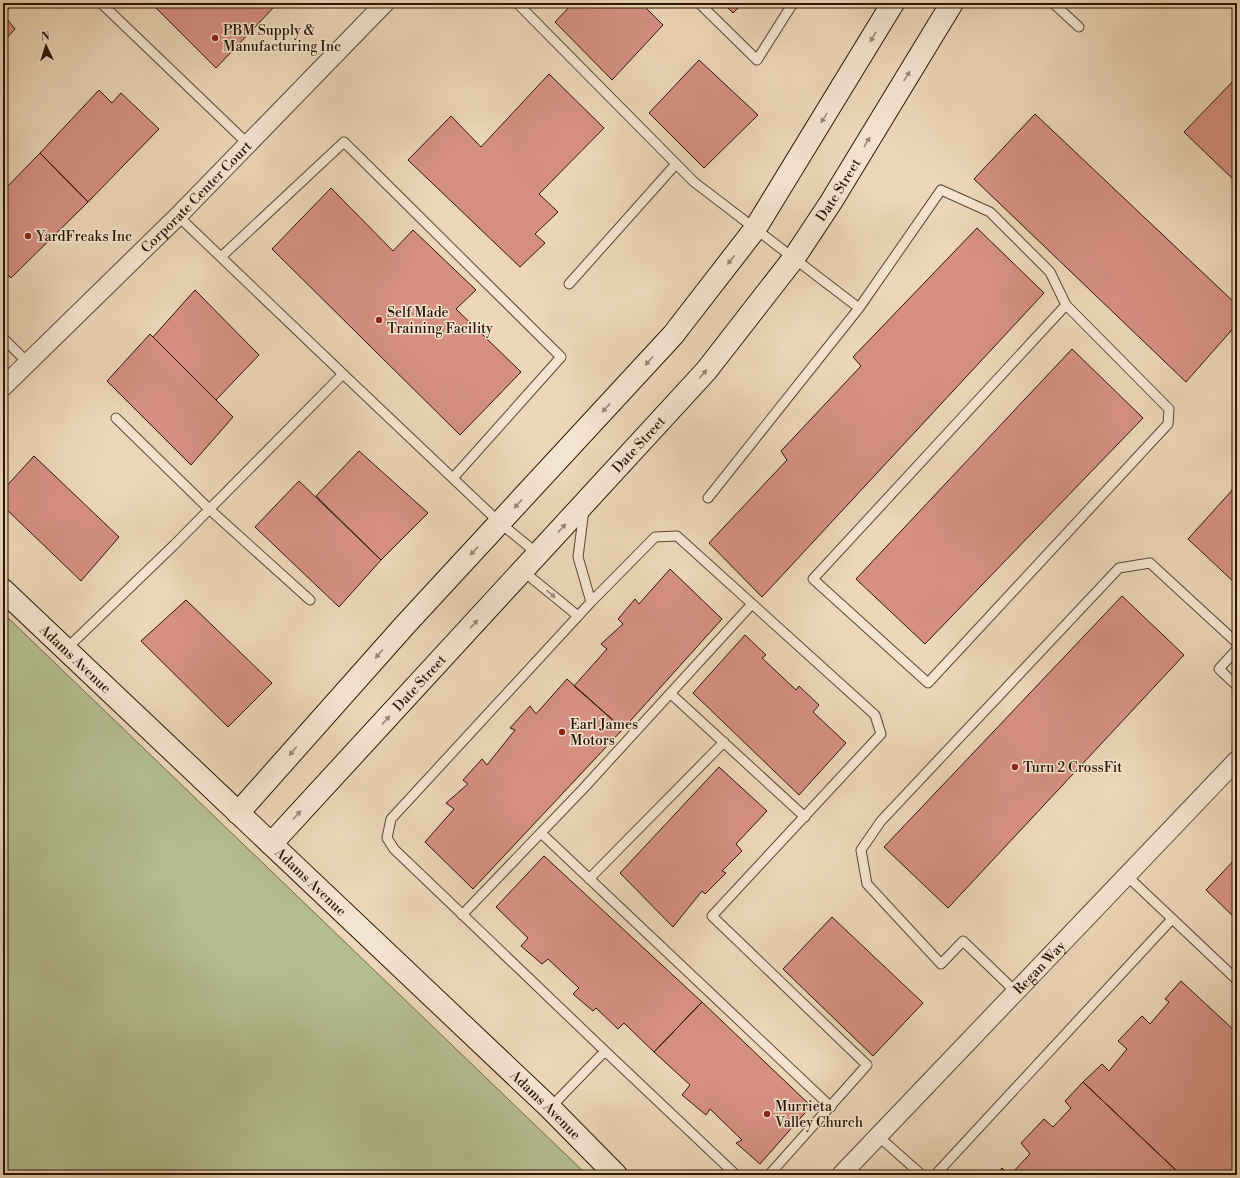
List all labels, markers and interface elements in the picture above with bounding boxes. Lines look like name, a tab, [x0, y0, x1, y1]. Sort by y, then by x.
place label: PBM Supply & Manufacturing Inc	[223, 22, 341, 56]
north arrow	[26, 26, 66, 66]
text: N	[41, 30, 50, 44]
one-way arrow	[870, 31, 877, 43]
marker: PBM Supply & Manufacturing Inc	[210, 33, 220, 43]
one-way arrow	[904, 70, 911, 82]
one-way arrow	[820, 112, 827, 124]
street label: Corporate Center Court	[137, 137, 256, 257]
one-way arrow	[863, 137, 871, 147]
street label: Date Street	[813, 156, 865, 225]
place label: YardFreaks Inc	[35, 228, 132, 246]
marker: YardFreaks Inc	[23, 231, 33, 241]
one-way arrow	[726, 254, 735, 265]
place label: Self Made Training Facility	[387, 304, 493, 338]
marker: Self Made Training Facility	[374, 315, 384, 325]
one-way arrow	[644, 356, 654, 366]
one-way arrow	[698, 369, 708, 379]
one-way arrow	[601, 403, 610, 413]
street label: Date Street	[609, 413, 670, 477]
one-way arrow	[513, 499, 523, 509]
one-way arrow	[557, 523, 566, 534]
one-way arrow	[469, 546, 478, 556]
one-way arrow	[545, 589, 556, 598]
one-way arrow	[469, 619, 479, 629]
street label: Adams Avenue	[35, 621, 114, 698]
one-way arrow	[374, 649, 383, 659]
street label: Date Street	[389, 651, 451, 716]
one-way arrow	[381, 715, 390, 725]
place label: Earl James Motors	[570, 716, 638, 750]
marker: Earl James Motors	[557, 727, 567, 737]
one-way arrow	[288, 746, 297, 757]
place label: Turn 2 CrossFit	[1023, 759, 1122, 777]
marker: Turn 2 CrossFit	[1010, 762, 1020, 772]
one-way arrow	[293, 810, 302, 820]
street label: Adams Avenue	[270, 843, 350, 920]
street label: Regan Way	[1010, 937, 1070, 999]
street label: Adams Avenue	[505, 1066, 584, 1144]
place label: Murrieta Valley Church	[774, 1098, 864, 1132]
marker: Murrieta Valley Church	[762, 1109, 772, 1119]

